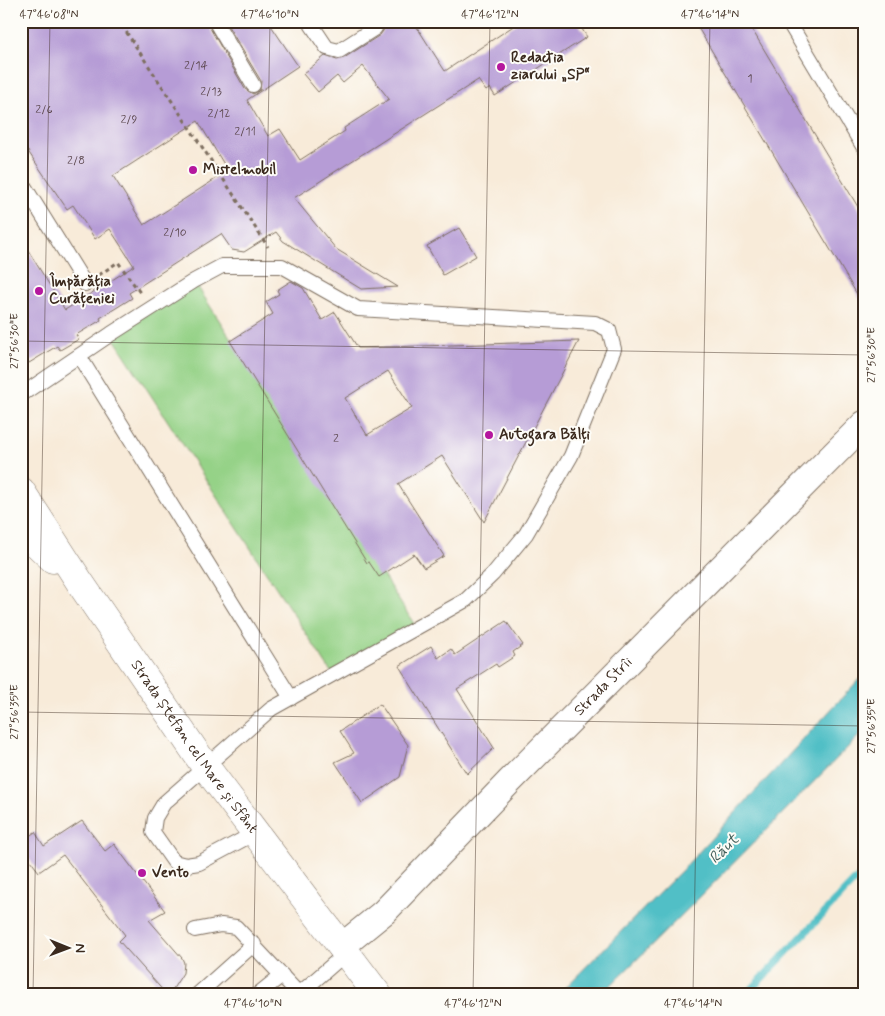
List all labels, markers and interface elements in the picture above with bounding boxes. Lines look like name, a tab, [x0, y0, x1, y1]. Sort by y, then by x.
text: 47°46'08"N	[20, 7, 78, 23]
text: 47°46'10"N	[241, 7, 299, 23]
text: 47°46'12"N	[461, 7, 519, 23]
text: 47°46'14"N	[681, 7, 739, 23]
place label: Redactia ziarului „SP“	[511, 48, 590, 85]
house number: 2/14	[184, 58, 208, 74]
marker: Redactia ziarului „SP“	[495, 61, 507, 73]
house number: 1	[747, 71, 753, 87]
house number: 2/13	[200, 84, 222, 100]
house number: 2/6	[35, 102, 53, 118]
house number: 2/12	[208, 106, 230, 122]
house number: 2/9	[120, 112, 138, 128]
house number: 2/11	[234, 124, 256, 140]
house number: 2/8	[67, 153, 85, 169]
place label: Mistelmobil	[203, 160, 277, 180]
marker: Mistelmobil	[187, 164, 199, 176]
house number: 2/10	[163, 225, 187, 241]
place label: Împărăția Curățeniei	[49, 271, 115, 309]
marker: Împărăția Curățeniei	[33, 285, 45, 297]
text: 27°56'30"E	[7, 313, 23, 369]
text: 27°56'30"E	[864, 327, 880, 383]
place label: Autogara Bălți	[499, 425, 590, 447]
marker: Autogara Bălți	[483, 429, 495, 441]
house number: 2	[333, 431, 339, 447]
street label: Strada Strîi	[570, 653, 637, 721]
street label: Strada Ștefan cel Mare și Sfânt	[126, 656, 263, 838]
text: 27°56'35"E	[7, 684, 23, 740]
text: 27°56'35"E	[864, 698, 880, 754]
water label: Răut	[705, 828, 745, 868]
place label: Vento	[152, 863, 189, 883]
marker: Vento	[136, 867, 148, 879]
north arrow	[42, 924, 92, 974]
text: N	[71, 943, 89, 953]
text: 47°46'10"N	[224, 996, 282, 1012]
text: 47°46'12"N	[444, 996, 502, 1012]
text: 47°46'14"N	[664, 996, 722, 1012]

